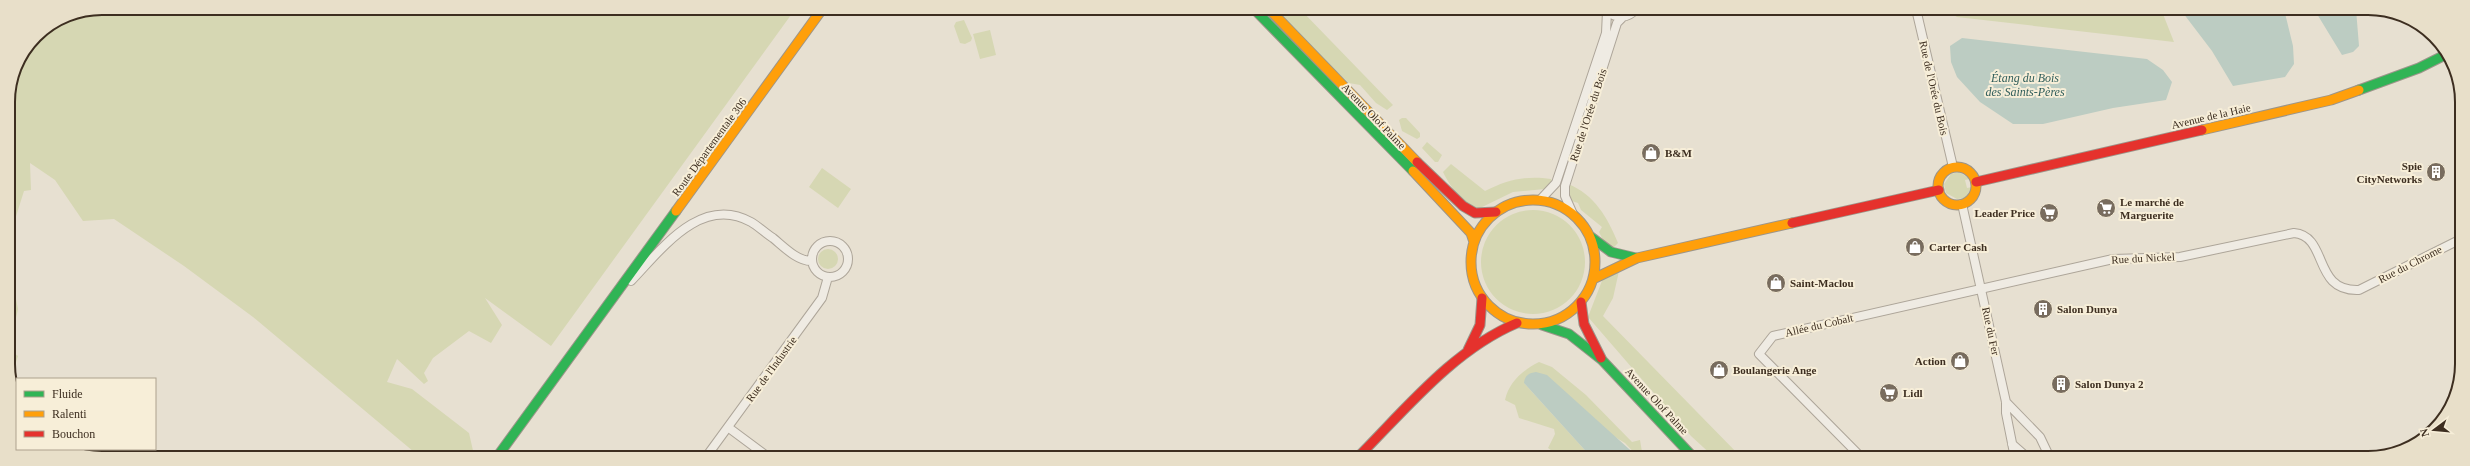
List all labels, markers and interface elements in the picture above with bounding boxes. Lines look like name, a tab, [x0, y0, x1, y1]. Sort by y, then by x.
street label: Rue de l'Orée du Bois	[1917, 40, 1951, 136]
street label: Rue de l'Orée du Bois	[1567, 67, 1609, 163]
water label: Étang du Bois des Saints-Pères	[1985, 71, 2065, 99]
street label: Avenue Olof Palme	[1340, 81, 1408, 151]
street label: Route Départementale 306	[669, 95, 749, 198]
street label: Avenue de la Haie	[2170, 101, 2252, 131]
shop icon: B&M	[1640, 142, 1662, 164]
place label: B&M	[1665, 147, 1693, 159]
place label: Spie CityNetworks	[2357, 160, 2423, 185]
building icon: Spie CityNetworks	[2425, 161, 2447, 183]
place label: Le marché de Marguerite	[2120, 196, 2184, 221]
supermarket icon: Le marché de Marguerite	[2095, 197, 2117, 219]
supermarket icon: Leader Price	[2038, 202, 2060, 224]
place label: Leader Price	[1974, 207, 2035, 219]
shop icon: Carter Cash	[1904, 236, 1926, 258]
place label: Carter Cash	[1929, 241, 1987, 253]
street label: Rue du Chrome	[2376, 243, 2444, 285]
street label: Rue du Nickel	[2111, 250, 2175, 266]
shop icon: Saint-Maclou	[1765, 272, 1787, 294]
place label: Saint-Maclou	[1790, 277, 1854, 289]
building icon: Salon Dunya	[2032, 298, 2054, 320]
place label: Salon Dunya	[2057, 303, 2118, 315]
street label: Rue du Fer	[1980, 306, 2002, 356]
street label: Allée du Cobalt	[1784, 311, 1854, 339]
street label: Rue de l'Industrie	[743, 334, 799, 404]
shop icon: Action	[1949, 350, 1971, 372]
place label: Action	[1915, 355, 1946, 367]
shop icon: Boulangerie Ange	[1708, 359, 1730, 381]
place label: Boulangerie Ange	[1733, 364, 1817, 376]
street label: Avenue Olof Palme	[1623, 365, 1691, 437]
building icon: Salon Dunya 2	[2050, 373, 2072, 395]
legend	[16, 378, 156, 450]
place label: Salon Dunya 2	[2075, 378, 2144, 390]
supermarket icon: Lidl	[1878, 382, 1900, 404]
text: Fluide	[52, 387, 83, 401]
place label: Lidl	[1903, 387, 1923, 399]
text: Ralenti	[52, 407, 87, 421]
north arrow	[2414, 410, 2454, 450]
text: Bouchon	[52, 427, 95, 441]
text: N	[2418, 427, 2431, 438]

